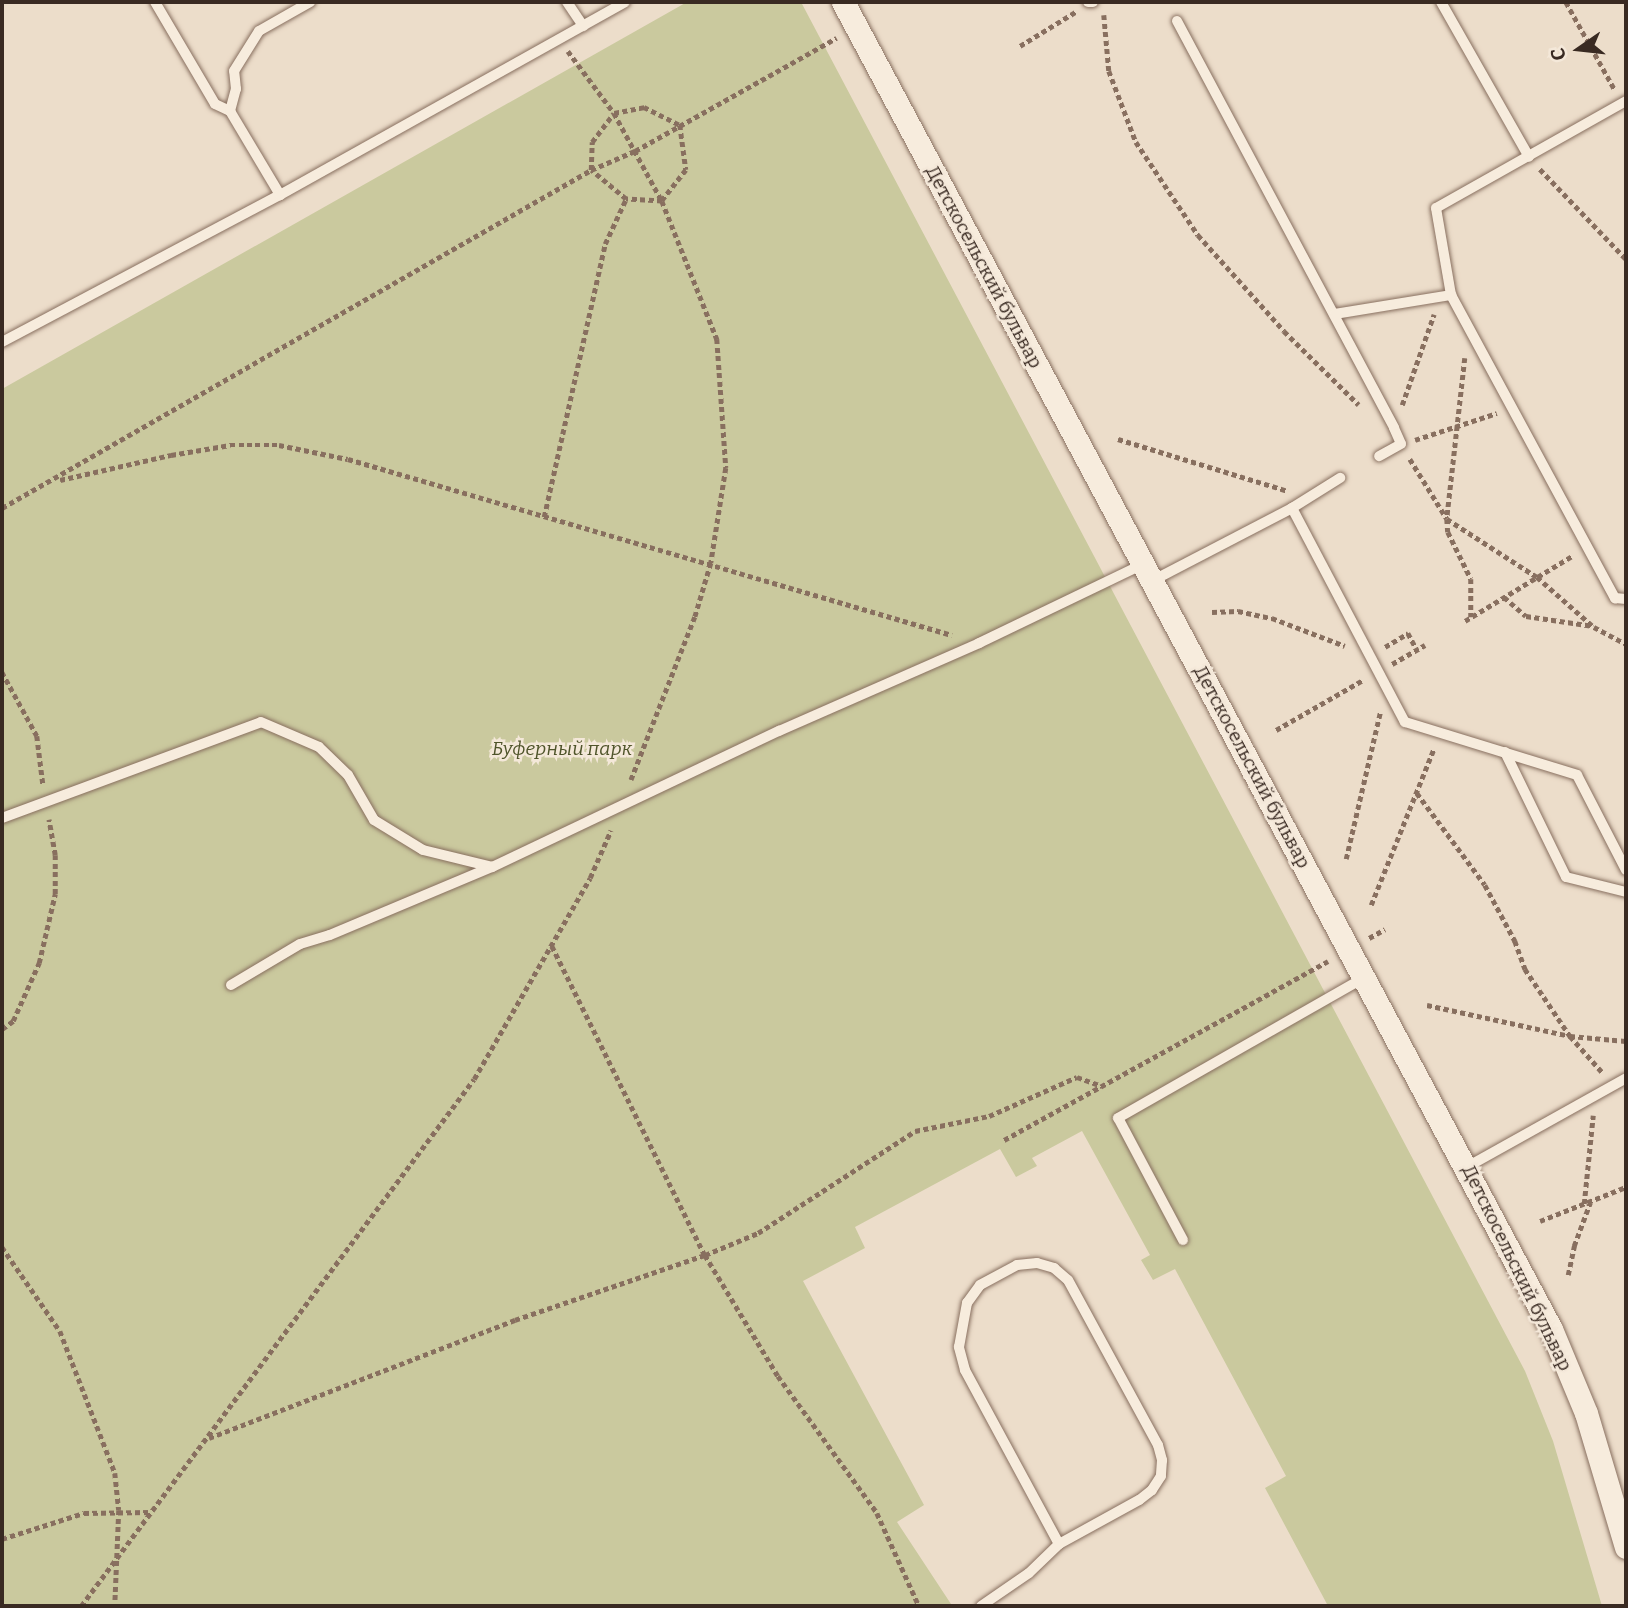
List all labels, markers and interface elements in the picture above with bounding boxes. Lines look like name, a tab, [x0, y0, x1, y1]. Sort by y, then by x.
north arrow	[1544, 14, 1614, 84]
text: С	[1546, 46, 1571, 63]
street label: Детскосельский бульвар	[921, 162, 1047, 372]
street label: Детскосельский бульвар	[1189, 662, 1315, 872]
park label: Буферный парк	[492, 738, 632, 760]
street label: Детскосельский бульвар	[1457, 1161, 1577, 1375]

